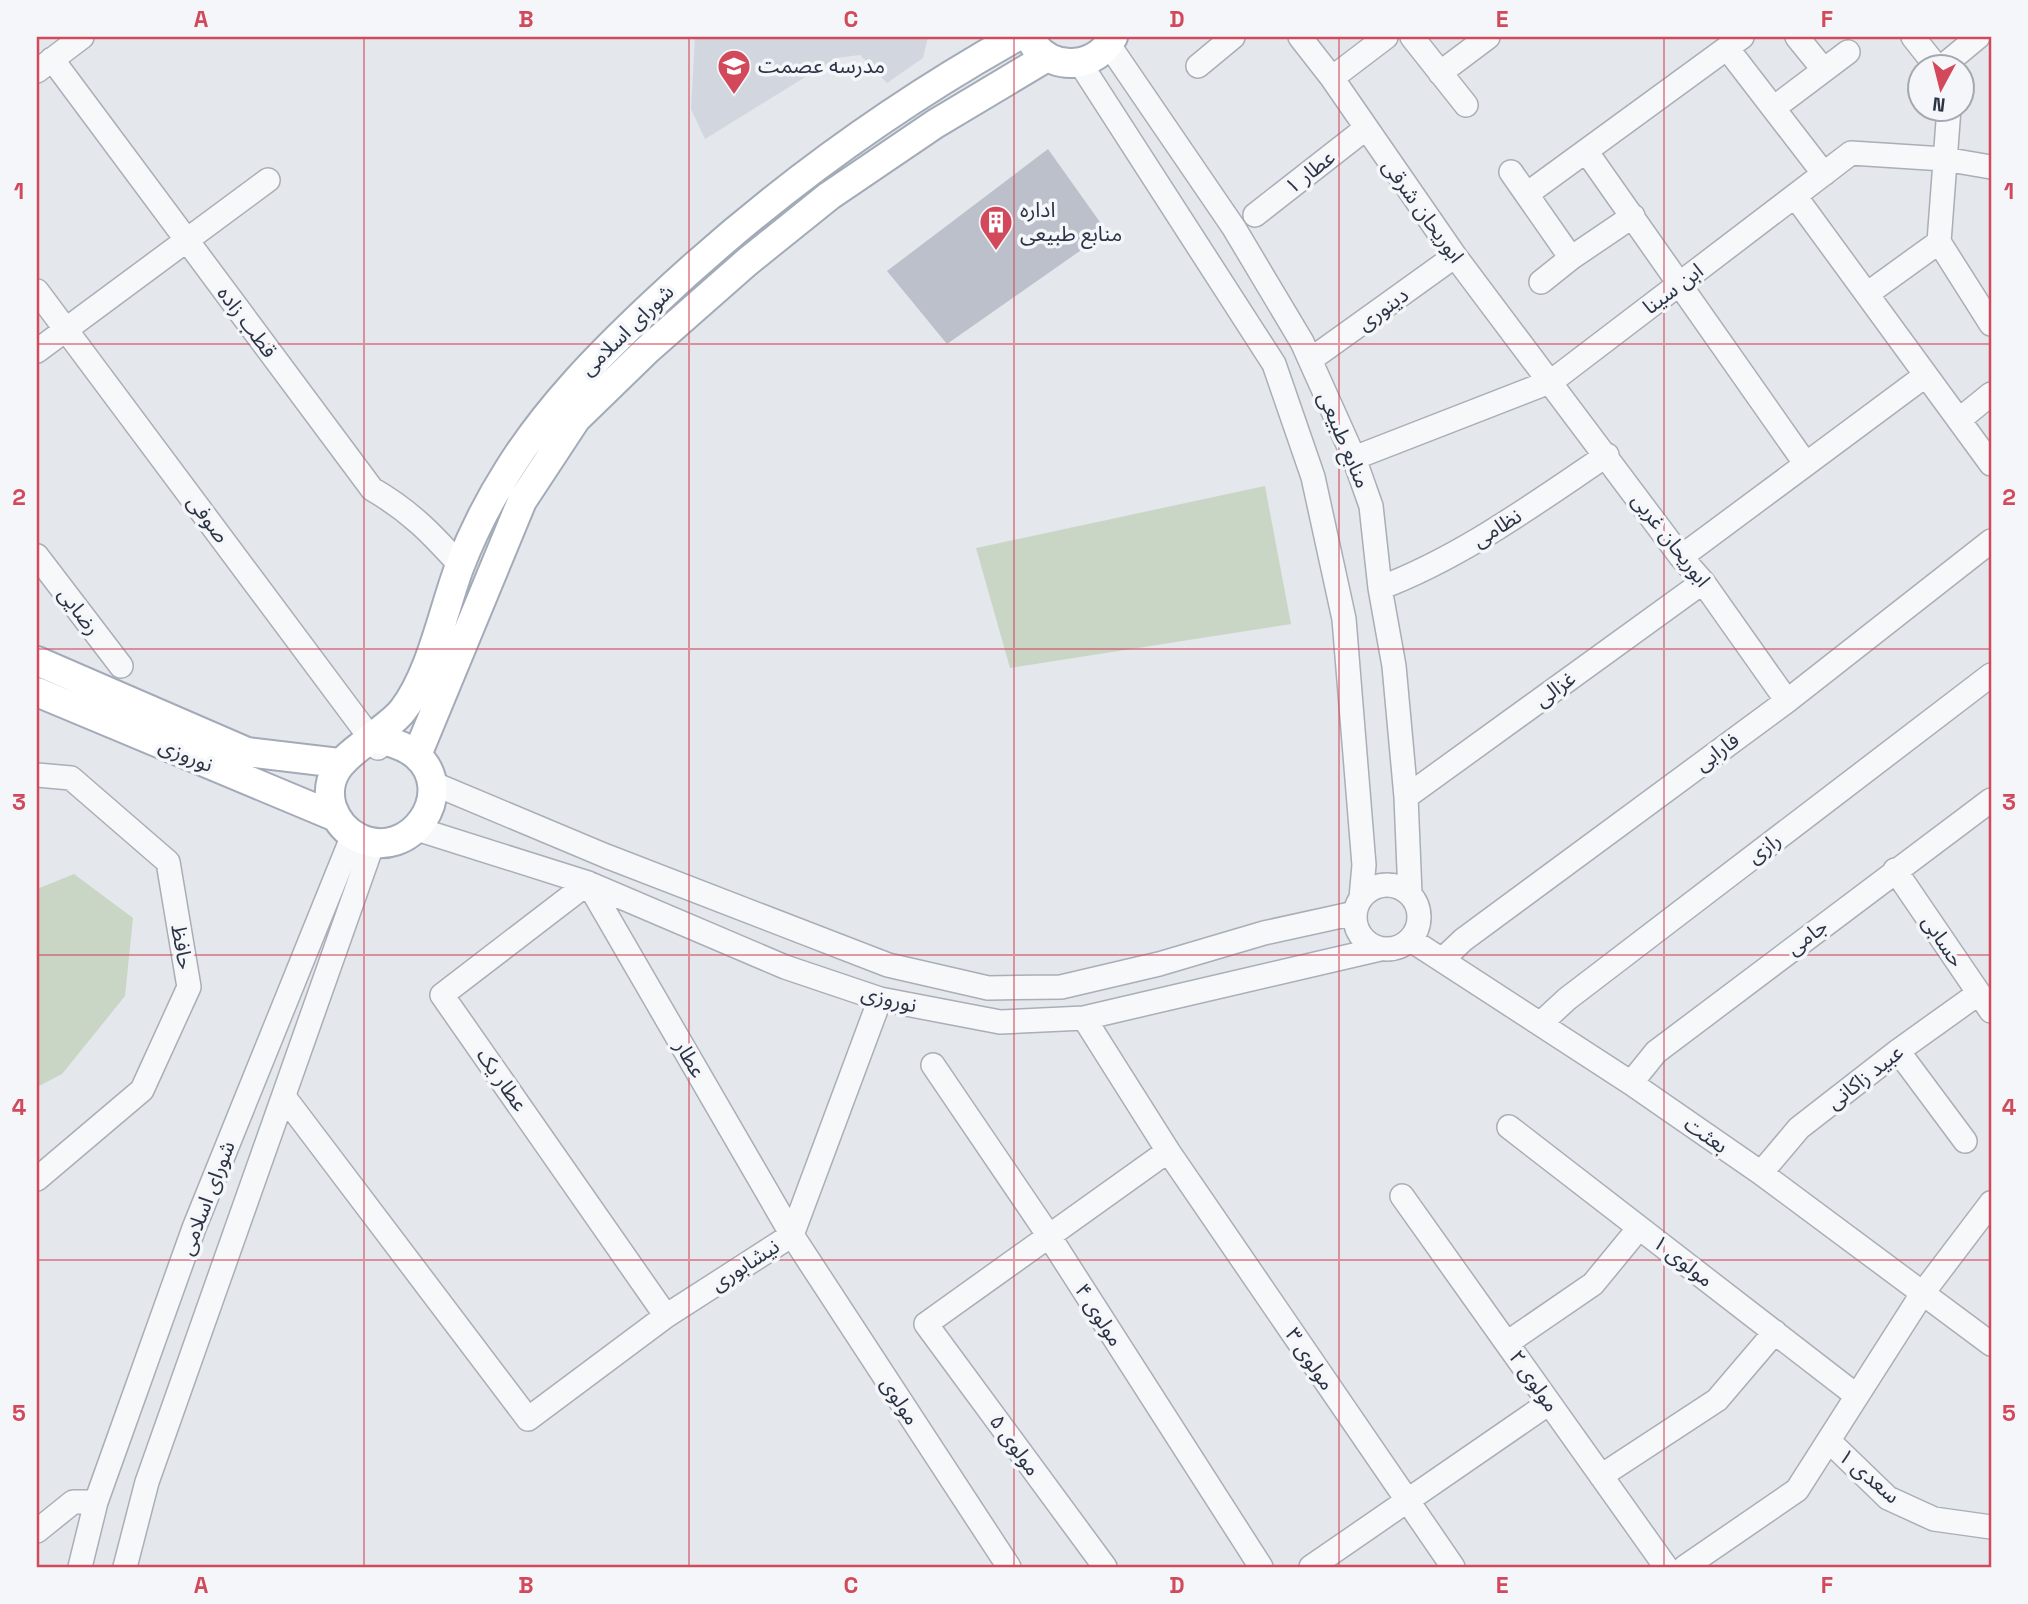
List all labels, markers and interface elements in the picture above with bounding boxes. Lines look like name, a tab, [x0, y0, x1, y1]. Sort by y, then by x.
text: A	[194, 4, 209, 34]
text: B	[518, 4, 534, 34]
text: C	[844, 4, 858, 34]
text: D	[1169, 4, 1185, 34]
text: E	[1496, 4, 1508, 34]
text: F	[1821, 4, 1833, 34]
school or university icon: مدرسه عصمت	[715, 47, 753, 96]
place label: مدرسه عصمت	[758, 52, 885, 79]
north arrow	[1906, 52, 1976, 122]
text: N	[1931, 91, 1947, 118]
street label: عطار ۱	[1279, 144, 1340, 200]
street label: ابوریحان شرقی	[1377, 153, 1470, 268]
text: 1	[14, 176, 24, 206]
text: 1	[2004, 176, 2014, 206]
place label: اداره منابع طبیعی	[1020, 196, 1122, 249]
building icon: اداره منابع طبیعی	[977, 203, 1015, 252]
street label: ابن سینا	[1637, 257, 1708, 320]
street label: شورای اسلامی	[574, 278, 679, 381]
street label: قطب زاده	[212, 280, 283, 363]
street label: دینوری	[1352, 281, 1414, 336]
street label: منابع طبیعی	[1310, 387, 1377, 493]
text: 2	[12, 482, 26, 512]
text: 2	[2002, 482, 2016, 512]
street label: ابوریحان غربی	[1626, 487, 1717, 592]
street label: صوفی	[181, 489, 235, 548]
street label: نظامی	[1467, 502, 1526, 553]
street label: رضایی	[52, 581, 106, 640]
street label: غزالی	[1529, 665, 1581, 713]
street label: فارابی	[1689, 726, 1744, 777]
street label: نوروزی	[155, 731, 217, 778]
text: 3	[12, 787, 26, 817]
text: 3	[2002, 787, 2016, 817]
street label: رازی	[1741, 826, 1786, 869]
street label: حسابی	[1916, 909, 1971, 972]
street label: جامی	[1781, 912, 1833, 961]
street label: حافظ	[165, 922, 200, 972]
street label: نوروزی	[859, 979, 920, 1018]
street label: عطار	[668, 1034, 712, 1083]
street label: عبید زاکانی	[1821, 1038, 1909, 1115]
street label: عطار یک	[471, 1043, 534, 1117]
text: 4	[12, 1092, 27, 1122]
text: 4	[2002, 1092, 2017, 1122]
street label: بعثت	[1679, 1110, 1733, 1159]
street label: شورای اسلامی	[172, 1137, 241, 1259]
street label: مولوی ۱	[1648, 1229, 1719, 1293]
street label: نیشابوری	[705, 1232, 784, 1297]
street label: مولوی ۴	[1069, 1278, 1130, 1351]
street label: مولوی ۳	[1280, 1322, 1341, 1395]
street label: مولوی ۲	[1503, 1344, 1565, 1417]
street label: مولوی	[875, 1371, 926, 1430]
text: 5	[12, 1398, 26, 1428]
text: 5	[2002, 1398, 2016, 1428]
street label: مولوی ۵	[984, 1409, 1047, 1481]
street label: سعدی ۱	[1833, 1442, 1906, 1509]
text: A	[194, 1570, 209, 1600]
text: B	[518, 1570, 534, 1600]
text: C	[844, 1570, 858, 1600]
text: D	[1169, 1570, 1185, 1600]
text: E	[1496, 1570, 1508, 1600]
text: F	[1821, 1570, 1833, 1600]

